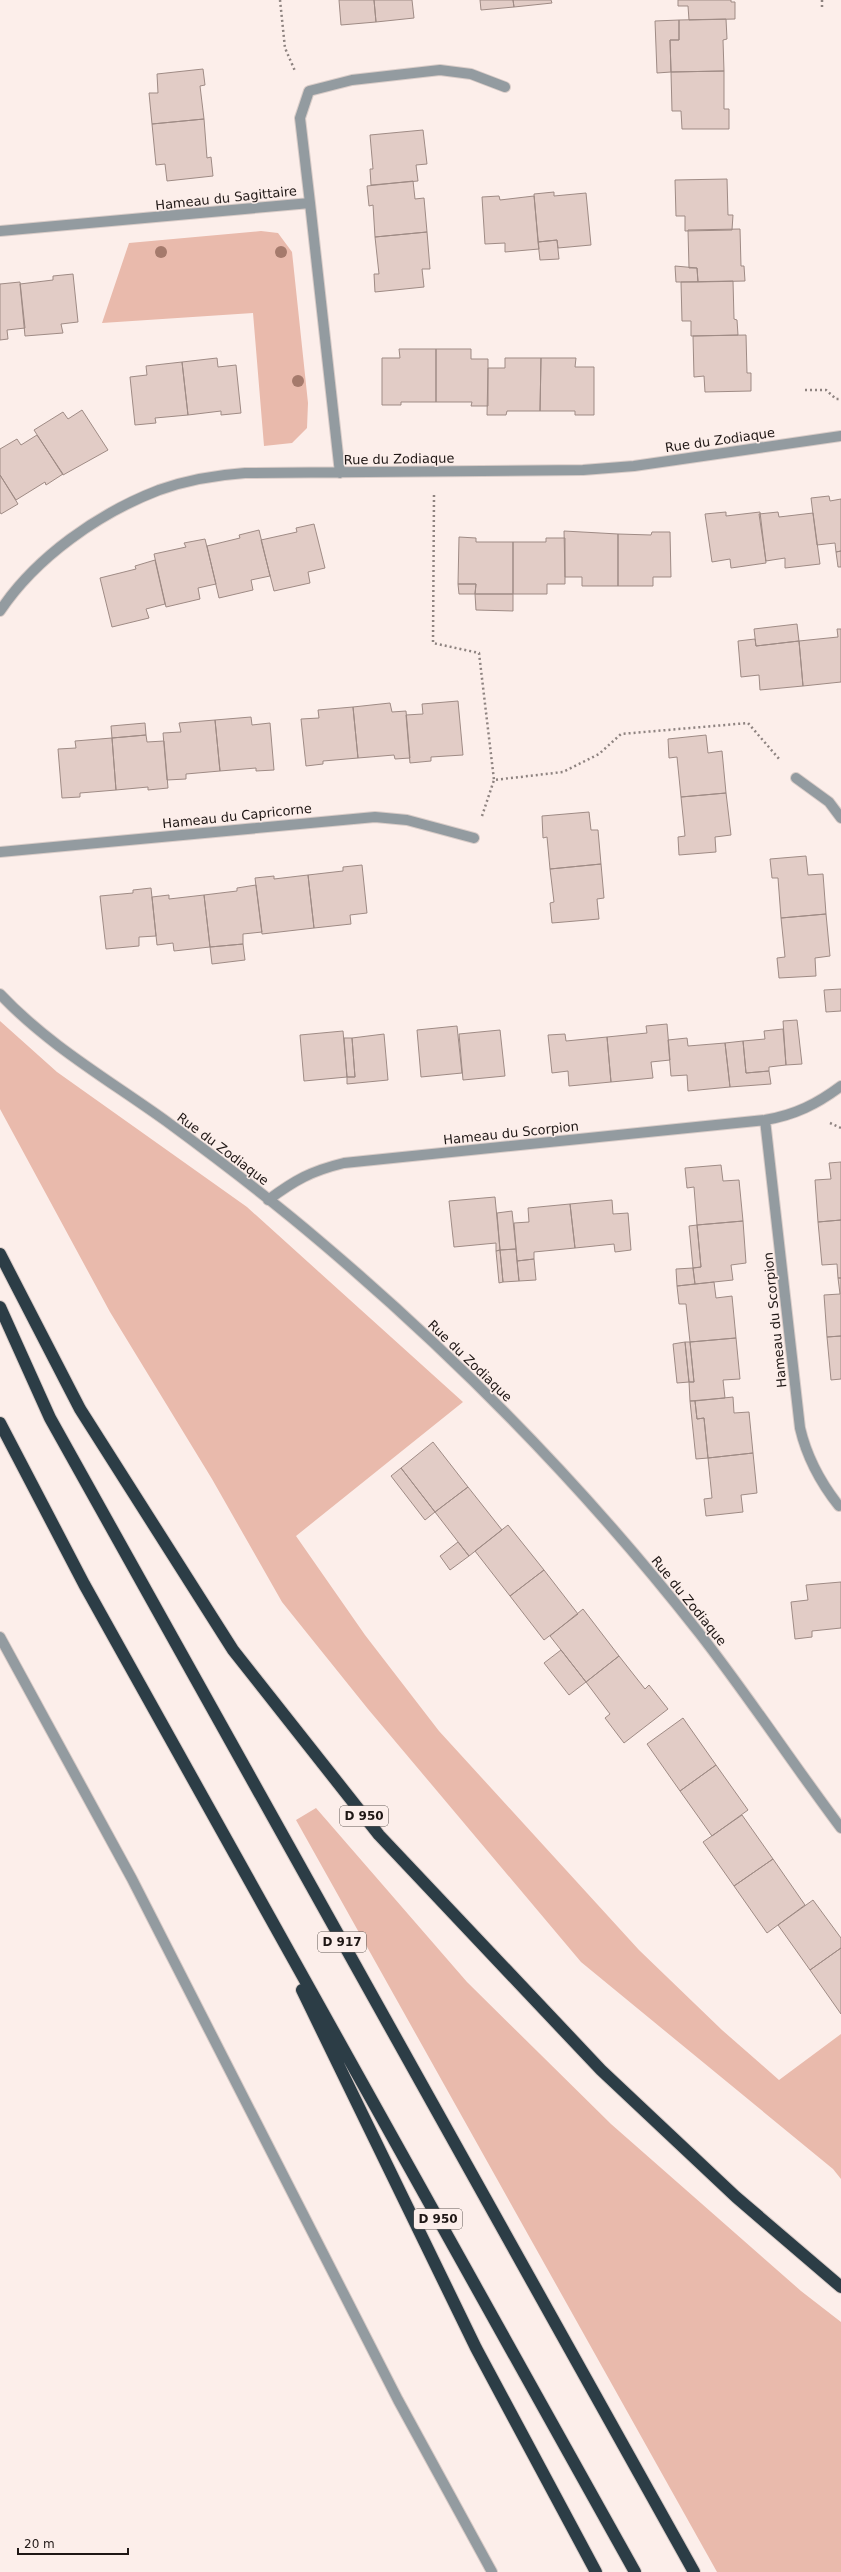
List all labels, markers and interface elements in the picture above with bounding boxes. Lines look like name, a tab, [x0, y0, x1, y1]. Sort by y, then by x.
street label: Hameau du Sagittaire	[154, 183, 298, 213]
street label: Rue du Zodiaque	[664, 425, 776, 455]
street label: Rue du Zodiaque	[344, 451, 454, 467]
street label: Hameau du Capricorne	[162, 801, 312, 831]
street label: Rue du Zodiaque	[174, 1110, 272, 1188]
street label: Hameau du Scorpion	[443, 1118, 579, 1148]
street label: Hameau du Scorpion	[760, 1252, 790, 1388]
street label: Rue du Zodiaque	[425, 1317, 515, 1405]
street label: Rue du Zodiaque	[648, 1553, 730, 1649]
road number: D 950	[340, 1806, 388, 1826]
road number: D 917	[318, 1932, 366, 1952]
road number: D 950	[414, 2209, 462, 2229]
scale bar	[18, 2530, 128, 2556]
text: 20 m	[24, 2537, 55, 2551]

